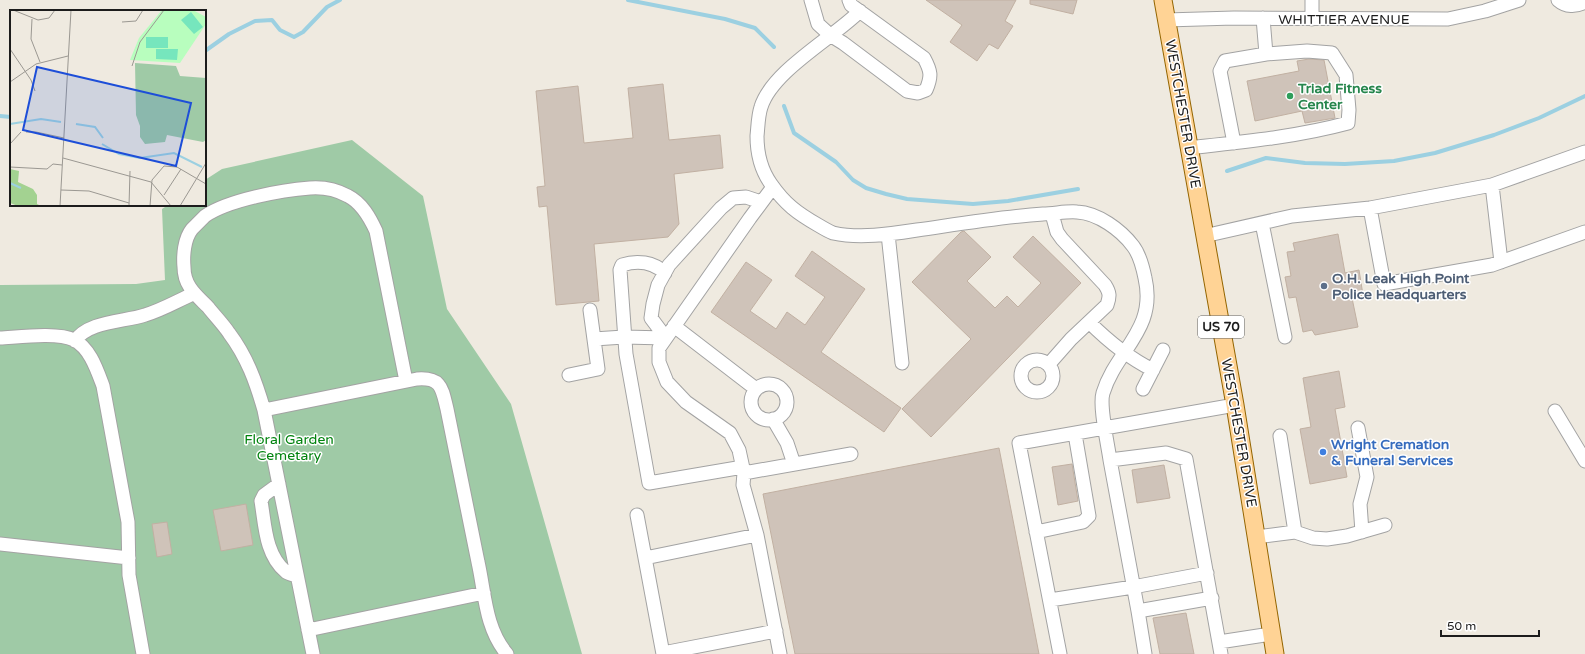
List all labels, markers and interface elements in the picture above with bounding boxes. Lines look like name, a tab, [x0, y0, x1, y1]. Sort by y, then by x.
inset map	[10, 10, 206, 206]
street label: WHITTIER AVENUE	[1278, 11, 1410, 28]
street label: WESTCHESTER DRIVE	[1162, 38, 1204, 190]
place label: Triad Fitness Center	[1297, 80, 1382, 113]
marker: Triad Fitness Center	[1285, 91, 1295, 101]
place label: O.H. Leak High Point Police Headquarters	[1332, 270, 1470, 303]
marker: O.H. Leak High Point Police Headquarters	[1319, 281, 1329, 291]
road number: US 70	[1198, 316, 1244, 338]
street label: WESTCHESTER DRIVE	[1218, 357, 1260, 509]
park label: Floral Garden Cemetary	[244, 431, 334, 464]
place label: Wright Cremation & Funeral Services	[1331, 436, 1453, 469]
marker: Wright Cremation & Funeral Services	[1318, 447, 1328, 457]
scale bar	[1441, 612, 1539, 638]
text: 50 m	[1447, 619, 1476, 633]

